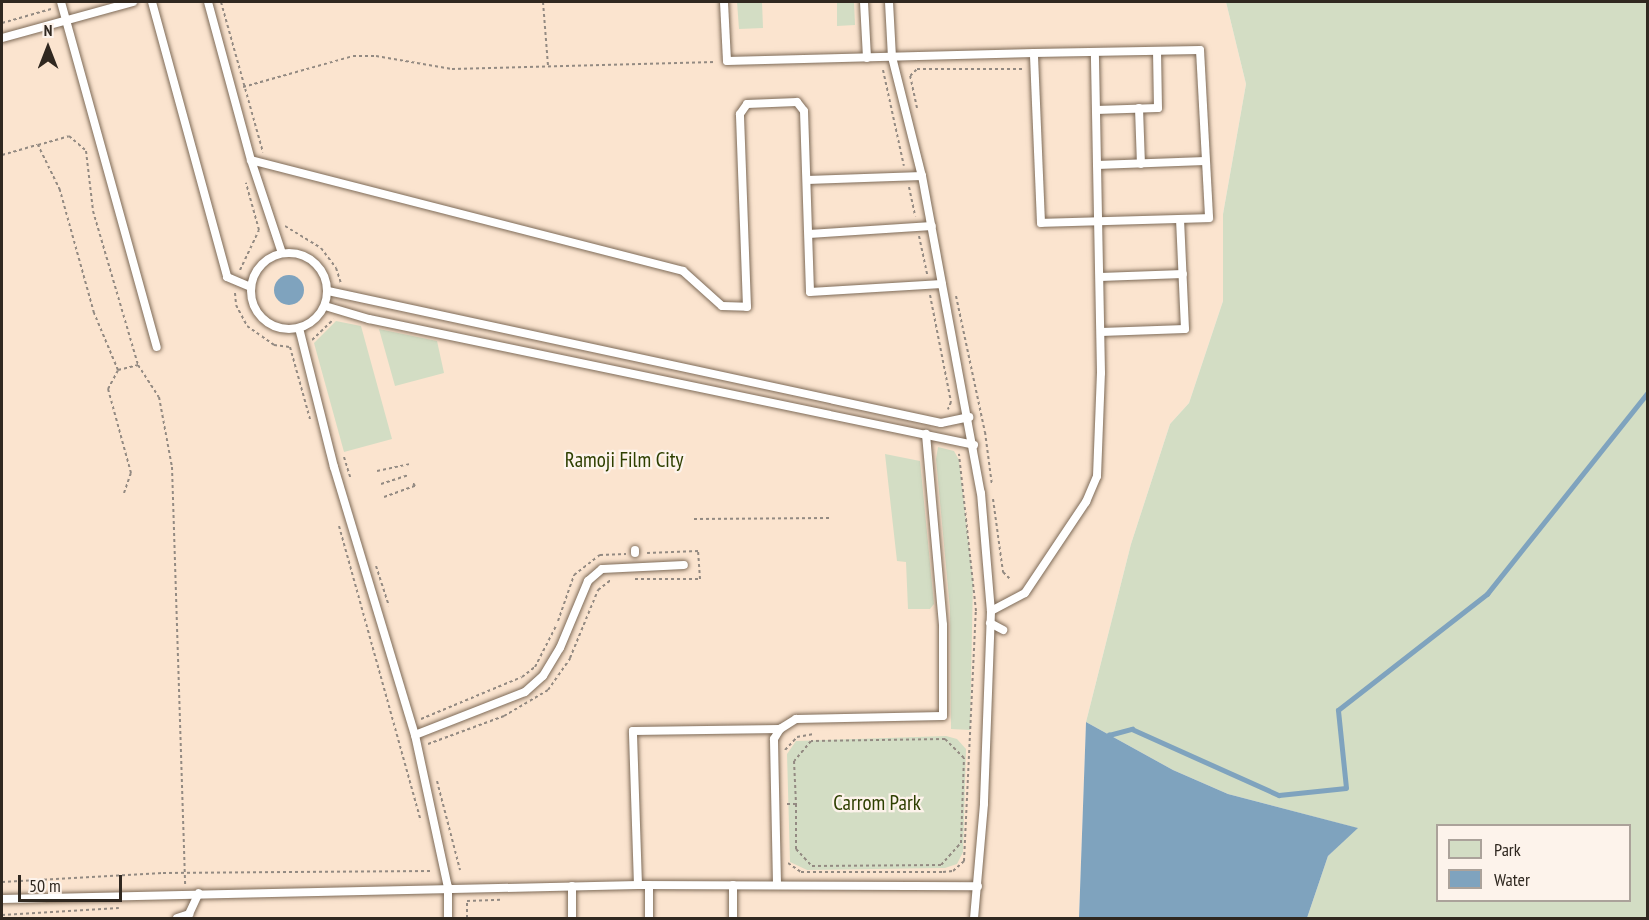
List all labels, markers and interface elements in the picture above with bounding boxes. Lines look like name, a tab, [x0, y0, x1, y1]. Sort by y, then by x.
north arrow	[18, 18, 78, 78]
text: N	[44, 20, 52, 40]
park label: Ramoji Film City	[565, 447, 683, 473]
park label: Carrom Park	[833, 790, 921, 816]
legend	[1436, 824, 1631, 902]
text: Park	[1494, 838, 1521, 861]
scale bar	[21, 863, 124, 901]
text: Water	[1494, 868, 1530, 891]
text: 50 m	[29, 874, 61, 897]

